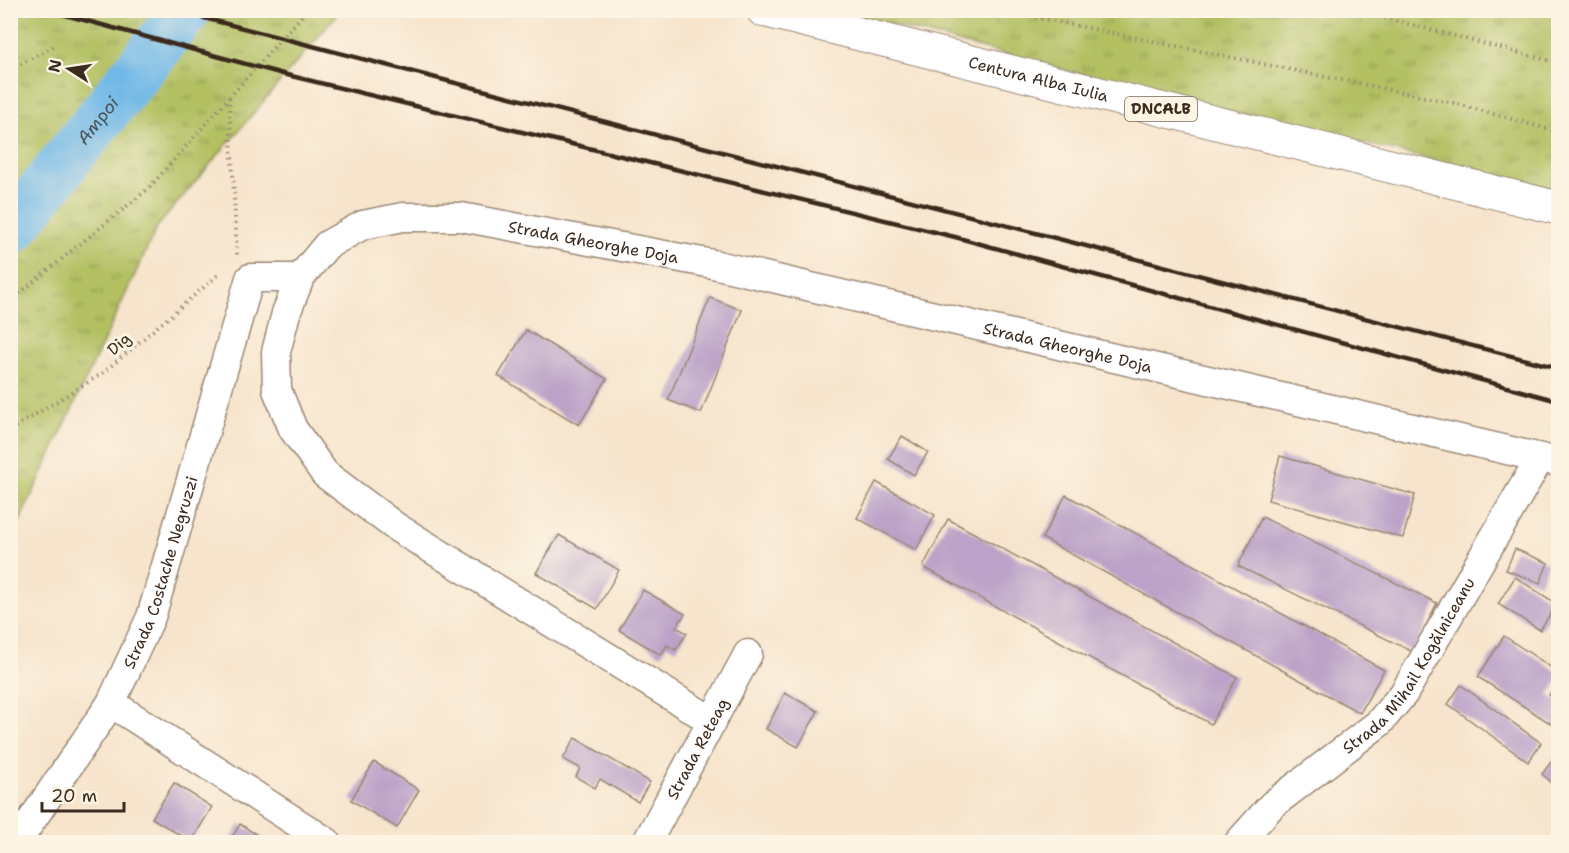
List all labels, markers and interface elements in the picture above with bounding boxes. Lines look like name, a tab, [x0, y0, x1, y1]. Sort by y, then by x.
north arrow	[39, 39, 99, 99]
street label: Centura Alba Iulia	[966, 51, 1111, 106]
text: N	[43, 58, 66, 74]
water label: Ampoi	[71, 91, 125, 150]
road number: DNCALB	[1125, 97, 1197, 121]
street label: Strada Gheorghe Doja	[506, 216, 680, 268]
street label: Strada Gheorghe Doja	[981, 317, 1154, 377]
street label: Dig	[103, 328, 135, 360]
street label: Strada Costache Negruzzi	[118, 474, 202, 672]
street label: Strada Mihail Kogălniceanu	[1338, 573, 1479, 758]
street label: Strada Reteag	[661, 694, 733, 803]
scale bar	[42, 775, 124, 813]
text: 20 m	[51, 784, 97, 808]

